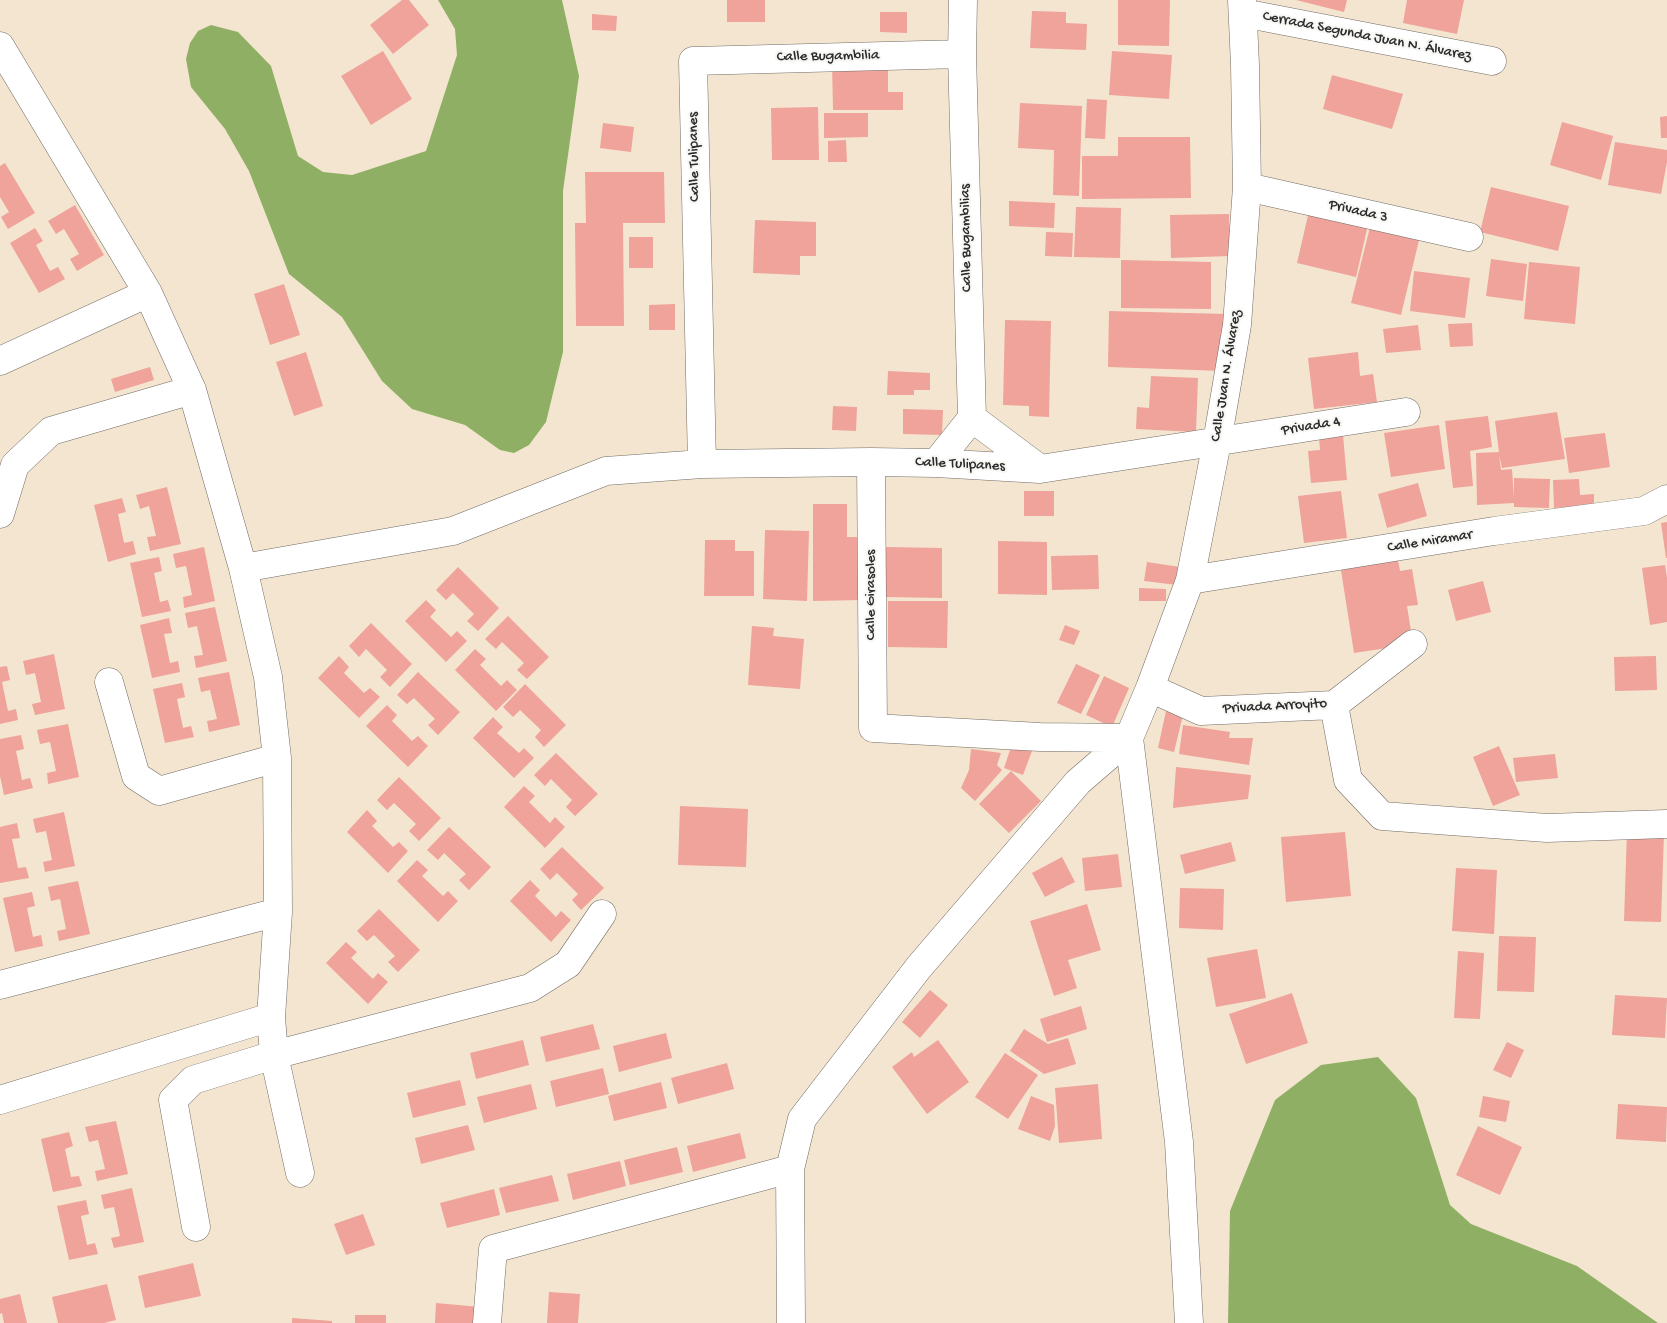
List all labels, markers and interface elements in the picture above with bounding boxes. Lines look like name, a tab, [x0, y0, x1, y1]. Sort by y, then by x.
street label: Cerrada Segunda Juan N. Álvarez	[1261, 8, 1473, 66]
street label: Calle Bugambilia	[777, 47, 879, 67]
street label: Calle Tulipanes	[685, 112, 705, 202]
street label: Calle Bugambilias	[957, 184, 977, 292]
street label: Privada 3	[1327, 196, 1389, 228]
street label: Calle Juan N. Álvarez	[1208, 309, 1246, 443]
street label: Privada 4	[1280, 413, 1342, 441]
street label: Calle Tulipanes	[915, 454, 1005, 476]
street label: Calle Miramar	[1386, 526, 1474, 558]
street label: Calle Girasoles	[863, 550, 881, 640]
street label: Privada Arroyito	[1222, 695, 1328, 719]

